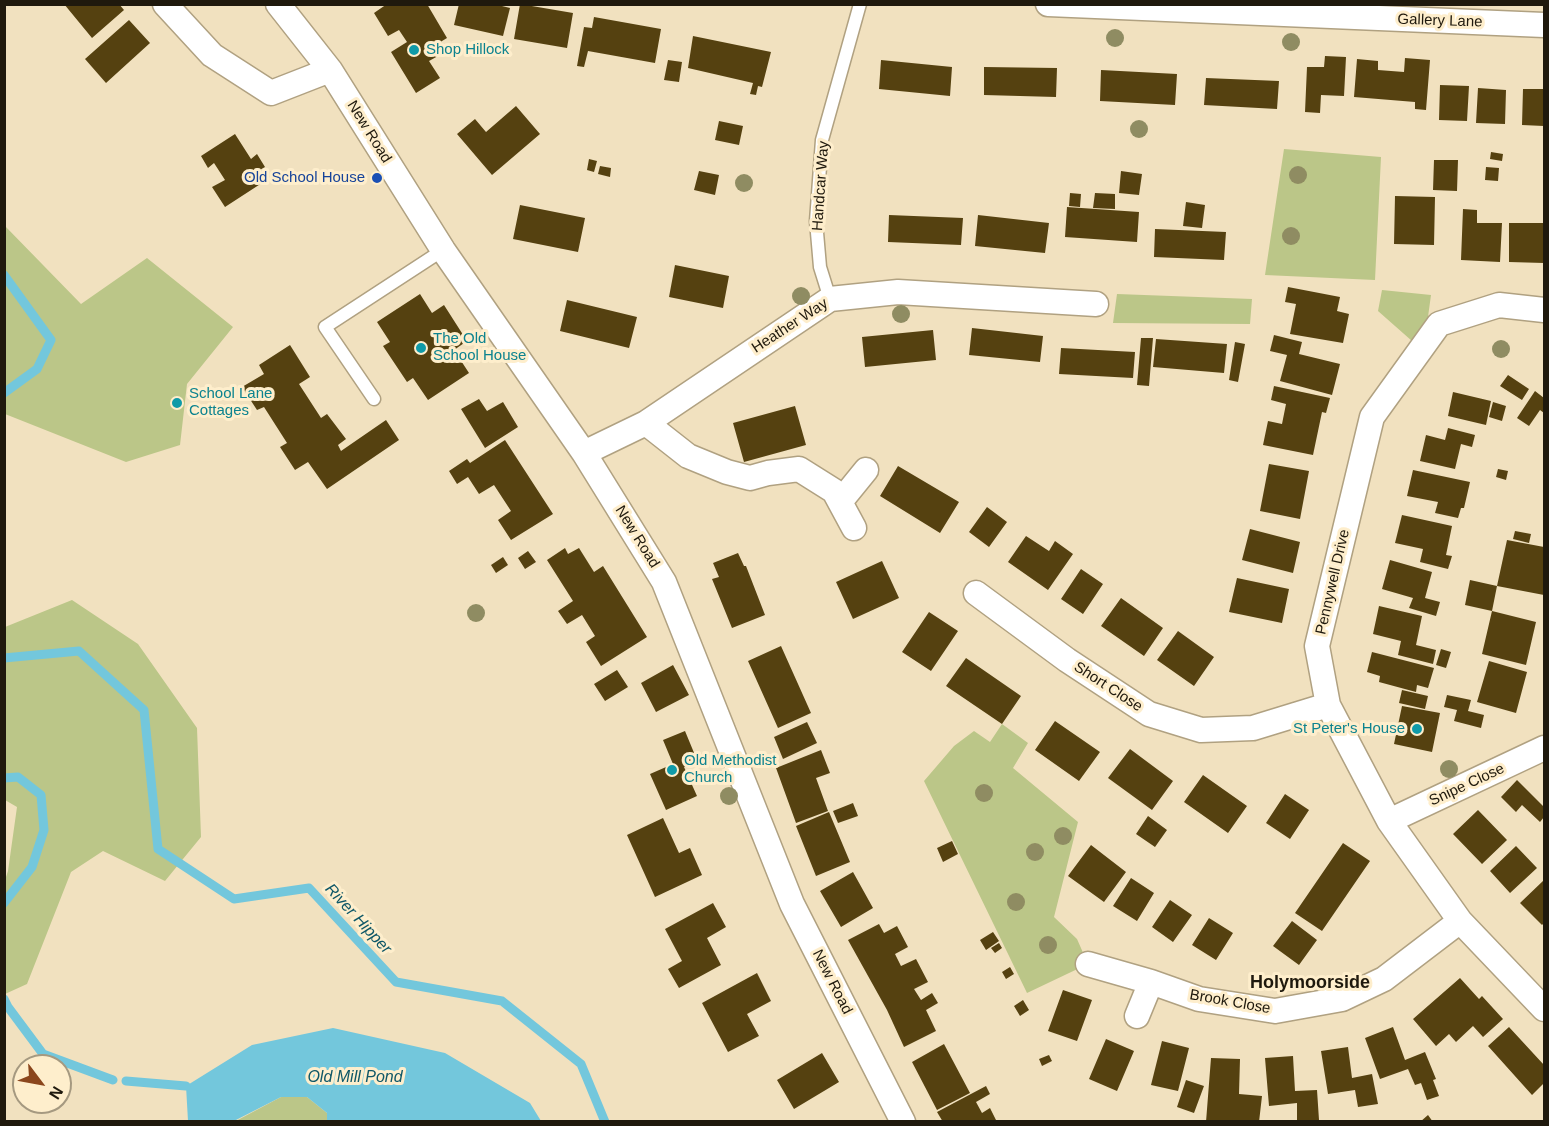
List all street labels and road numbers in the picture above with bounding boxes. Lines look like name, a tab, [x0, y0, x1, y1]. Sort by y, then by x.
street label: Gallery Lane	[1397, 11, 1483, 31]
street label: New Road	[343, 98, 395, 166]
street label: Handcar Way	[809, 140, 833, 232]
street label: Heather Way	[749, 295, 831, 357]
street label: New Road	[611, 503, 663, 571]
street label: Pennywell Drive	[1312, 528, 1354, 636]
street label: Short Close	[1070, 658, 1146, 716]
street label: Snipe Close	[1427, 760, 1507, 810]
street label: New Road	[808, 947, 856, 1017]
street label: Brook Close	[1188, 986, 1272, 1018]

